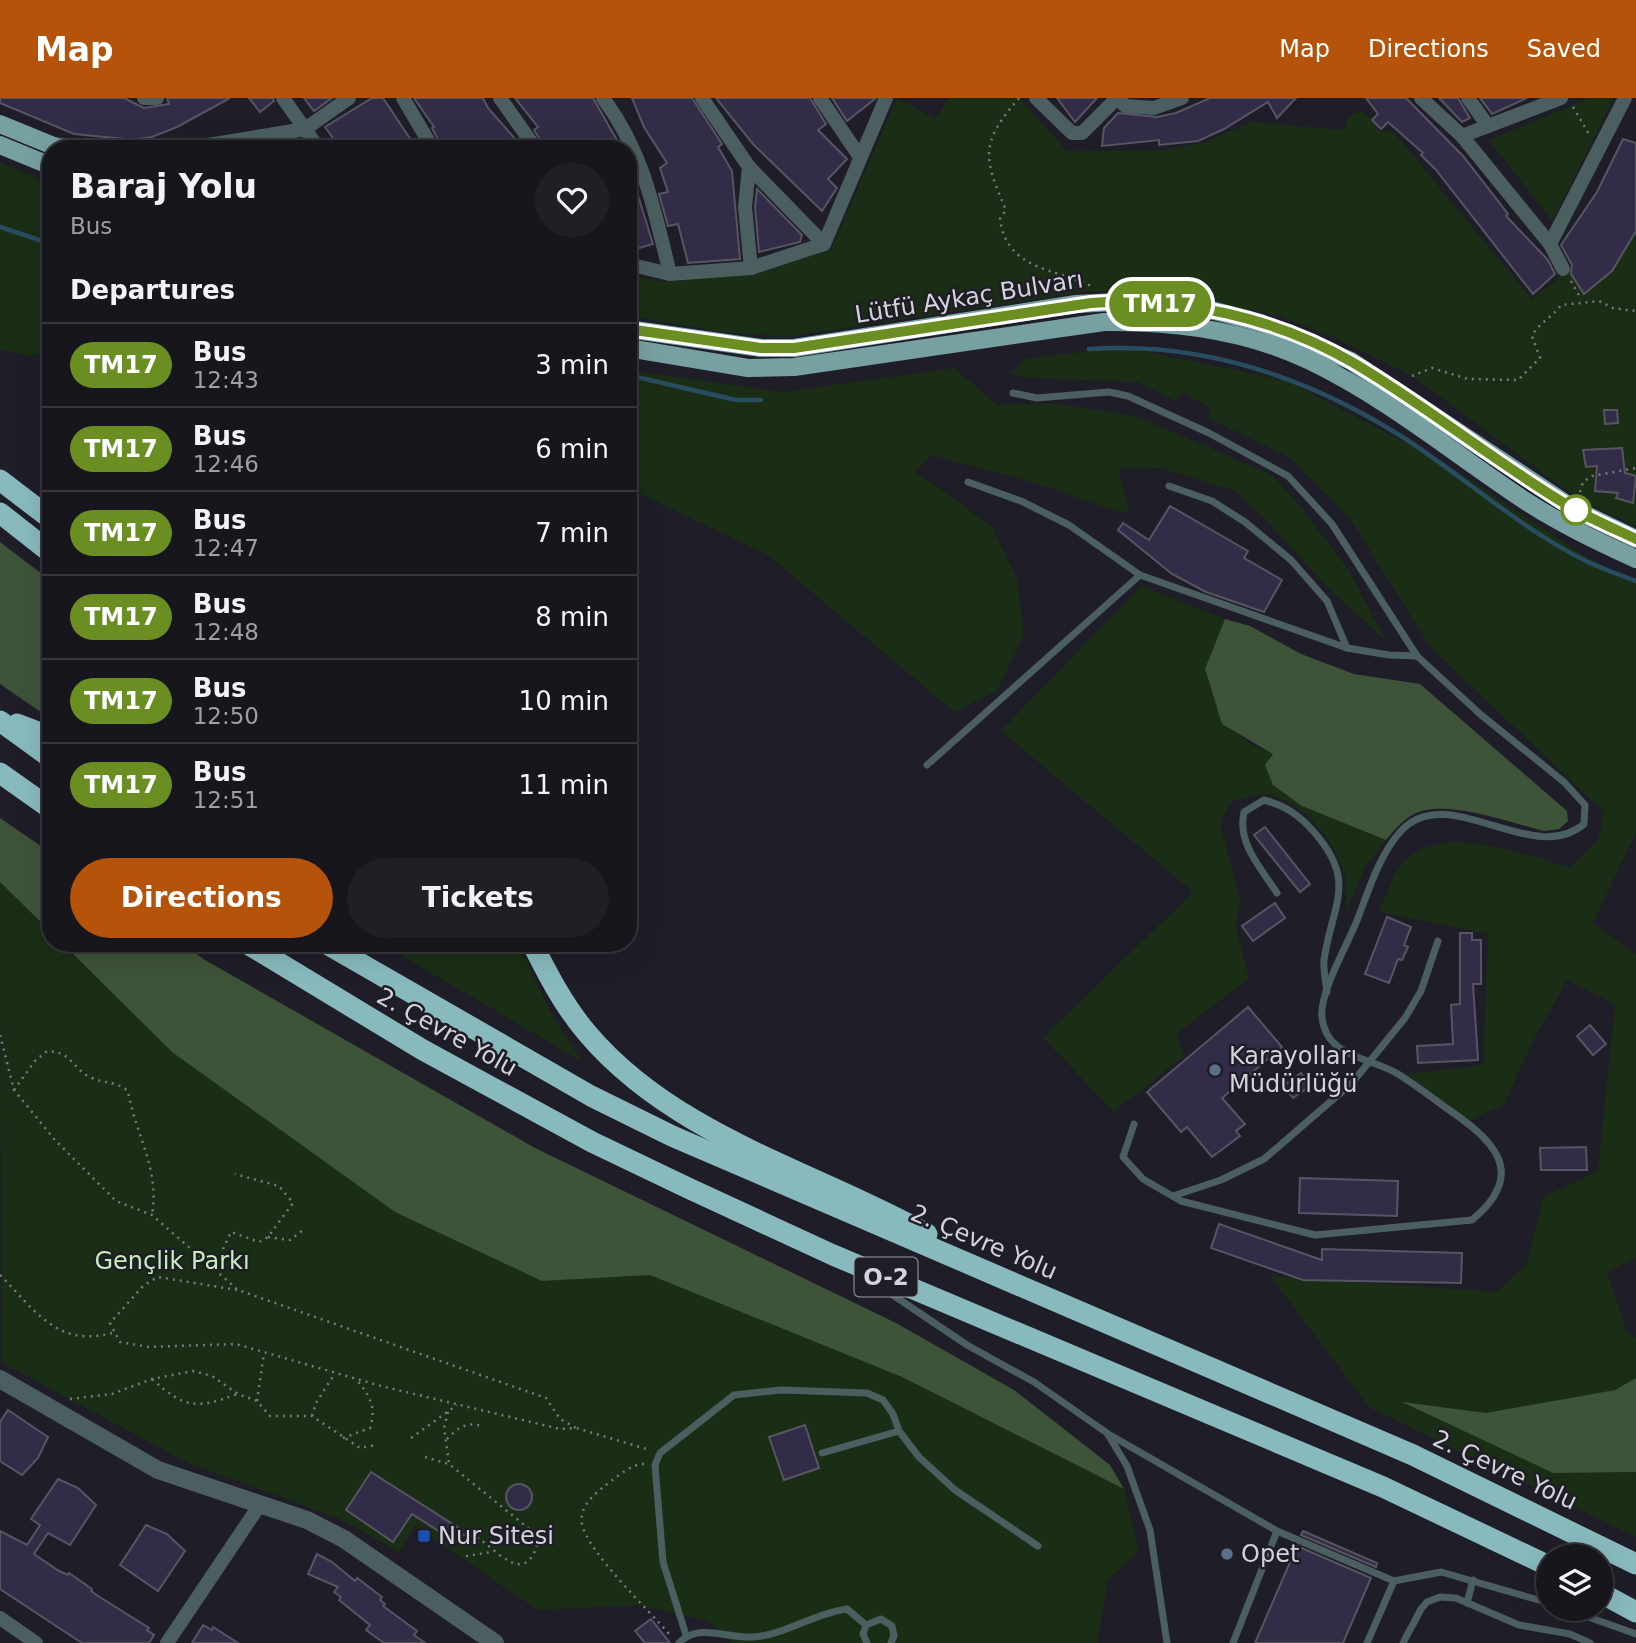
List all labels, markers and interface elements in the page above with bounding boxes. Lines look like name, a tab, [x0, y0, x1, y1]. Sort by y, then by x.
text: Map	[35, 30, 114, 69]
text: Map	[1279, 35, 1330, 63]
text: Directions	[1368, 35, 1489, 63]
text: Saved	[1527, 35, 1601, 63]
button: heart	[535, 163, 609, 237]
text: Baraj Yolu	[70, 167, 257, 206]
text: Bus	[70, 213, 112, 239]
street label: Lütfü Aykaç Bulvarı	[853, 265, 1085, 329]
text: Departures	[70, 275, 235, 305]
line badge: TM17	[1111, 281, 1209, 327]
text: TM17	[1123, 290, 1197, 318]
text: Bus	[193, 337, 246, 367]
text: 3 min	[535, 350, 609, 380]
text: TM17	[84, 351, 158, 379]
text: 12:43	[193, 367, 259, 393]
text: Bus	[193, 421, 246, 451]
text: 6 min	[535, 434, 609, 464]
text: TM17	[84, 435, 158, 463]
text: 12:46	[193, 451, 259, 477]
unlabelled marker	[1561, 495, 1591, 525]
text: Bus	[193, 505, 246, 535]
text: 7 min	[535, 518, 609, 548]
text: TM17	[84, 519, 158, 547]
text: 12:47	[193, 535, 259, 561]
text: Bus	[193, 589, 246, 619]
text: 8 min	[535, 602, 609, 632]
text: TM17	[84, 603, 158, 631]
text: 12:48	[193, 619, 259, 645]
text: Bus	[193, 673, 246, 703]
text: 10 min	[519, 686, 609, 716]
text: TM17	[84, 687, 158, 715]
text: 12:50	[193, 703, 259, 729]
text: Bus	[193, 757, 246, 787]
text: 11 min	[519, 770, 609, 800]
text: TM17	[84, 771, 158, 799]
text: 12:51	[193, 787, 259, 813]
button: Directions	[70, 858, 333, 938]
button: Tickets	[347, 858, 609, 938]
street label: 2. Çevre Yolu	[372, 982, 522, 1082]
place label: Karayolları Müdürlüğü	[1229, 1042, 1358, 1098]
marker: Karayolları Müdürlüğü	[1207, 1062, 1223, 1078]
street label: 2. Çevre Yolu	[907, 1199, 1061, 1285]
park label: Gençlik Parkı	[94, 1247, 250, 1275]
road number: O-2	[854, 1258, 917, 1296]
street label: 2. Çevre Yolu	[1428, 1424, 1582, 1516]
place label: Nur Sitesi	[438, 1522, 554, 1550]
marker: Nur Sitesi	[416, 1528, 432, 1544]
place label: Opet	[1241, 1540, 1299, 1568]
map controls	[1536, 1544, 1613, 1621]
button: layers	[1536, 1544, 1613, 1621]
marker: Opet	[1219, 1546, 1235, 1562]

